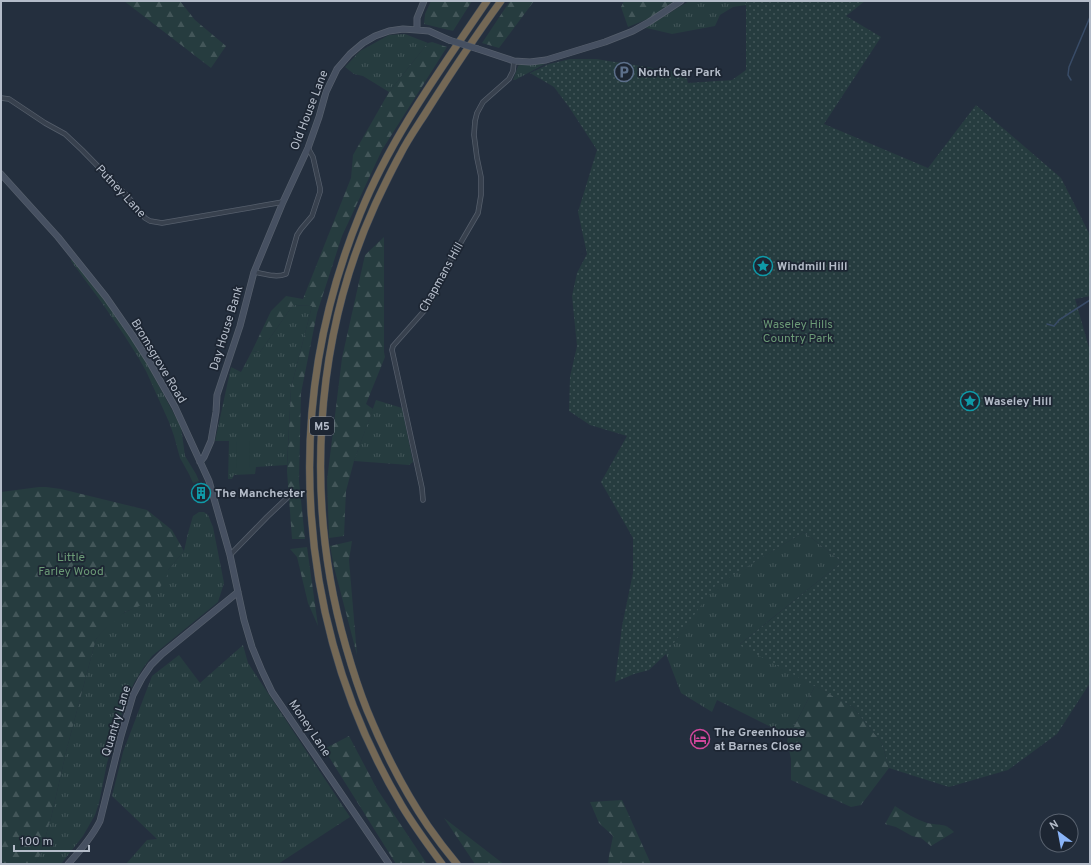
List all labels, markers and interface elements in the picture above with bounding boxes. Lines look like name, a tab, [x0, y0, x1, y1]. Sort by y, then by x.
parking icon: North Car Park	[613, 61, 635, 83]
place label: North Car Park	[638, 65, 721, 81]
street label: Old House Lane	[287, 68, 333, 153]
street label: Putney Lane	[92, 162, 149, 222]
street label: Chapmans Hill	[416, 240, 468, 315]
place icon: Windmill Hill	[752, 255, 774, 277]
place label: Windmill Hill	[777, 259, 848, 275]
street label: Day House Bank	[206, 284, 247, 373]
street label: Bromsgrove Road	[127, 316, 190, 407]
park label: Waseley Hills Country Park	[763, 317, 833, 347]
place icon: Waseley Hill	[959, 390, 981, 412]
place label: Waseley Hill	[984, 394, 1052, 410]
road number: M5	[310, 417, 334, 435]
building icon: The Manchester	[190, 482, 212, 504]
place label: The Manchester	[215, 486, 305, 502]
park label: Little Farley Wood	[38, 550, 104, 580]
street label: Quantry Lane	[99, 684, 135, 759]
street label: Money Lane	[284, 697, 334, 760]
place label: The Greenhouse at Barnes Close	[714, 725, 806, 755]
hotel icon: The Greenhouse at Barnes Close	[689, 728, 711, 750]
north arrow	[1039, 813, 1079, 853]
text: N	[1047, 817, 1061, 833]
scale bar	[14, 827, 89, 853]
text: 100 m	[20, 834, 53, 850]

